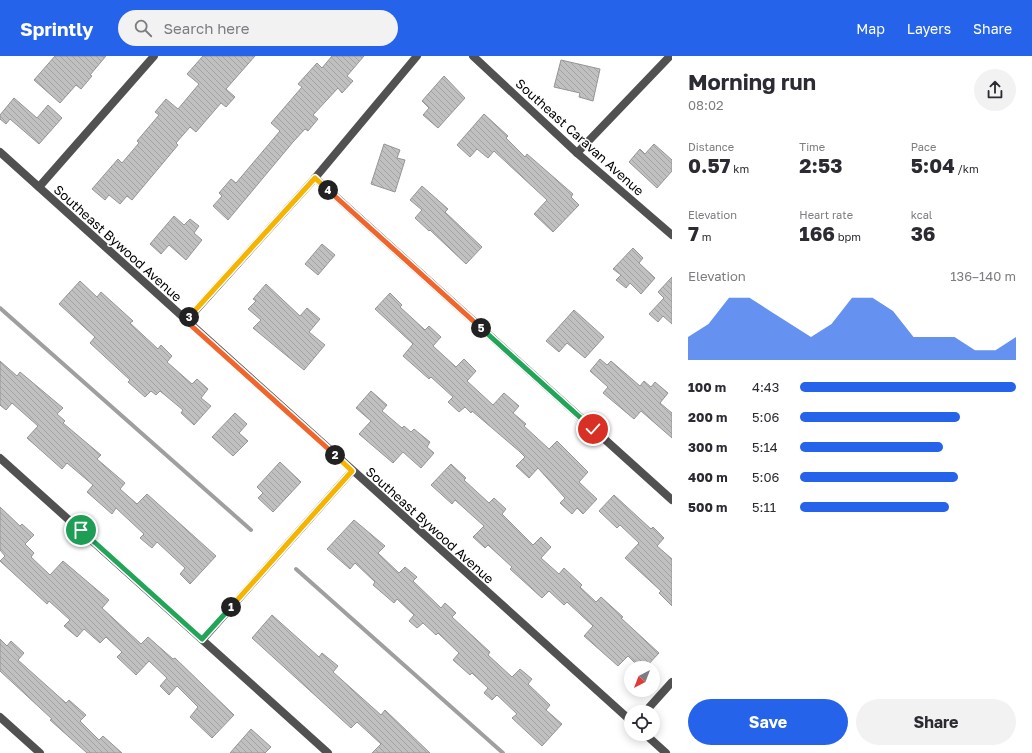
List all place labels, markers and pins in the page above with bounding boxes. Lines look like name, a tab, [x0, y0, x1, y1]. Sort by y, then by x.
pin: 4	[318, 180, 338, 200]
pin: 3	[179, 307, 199, 327]
pin: 5	[471, 318, 491, 338]
pin	[576, 412, 610, 446]
pin: 2	[325, 445, 345, 465]
pin	[64, 513, 98, 547]
pin: 1	[221, 597, 241, 617]

